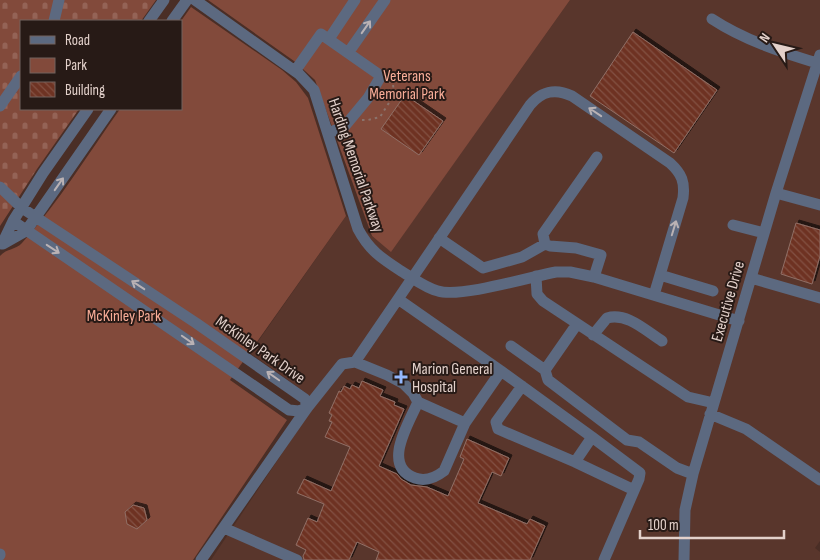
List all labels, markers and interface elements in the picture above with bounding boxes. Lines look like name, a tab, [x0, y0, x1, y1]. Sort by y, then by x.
legend	[20, 20, 182, 110]
one-way arrow	[361, 20, 371, 34]
north arrow	[750, 20, 800, 70]
text: N	[756, 30, 774, 46]
text: Road	[65, 31, 90, 50]
text: Park	[65, 56, 87, 75]
park label: Veterans Memorial Park	[369, 67, 445, 104]
text: Building	[65, 81, 105, 100]
street label: Harding Memorial Parkway	[324, 96, 387, 235]
one-way arrow	[588, 107, 602, 117]
one-way arrow	[54, 177, 64, 191]
one-way arrow	[669, 220, 679, 236]
one-way arrow	[46, 243, 60, 254]
street label: Executive Drive	[708, 259, 749, 344]
one-way arrow	[131, 280, 145, 290]
park label: McKinley Park	[87, 307, 161, 326]
street label: McKinley Park Drive	[212, 312, 309, 388]
one-way arrow	[180, 335, 194, 345]
place label: Marion General Hospital	[412, 360, 492, 397]
marker: Marion General Hospital	[394, 370, 408, 384]
one-way arrow	[266, 371, 280, 381]
scale bar	[640, 508, 784, 540]
text: 100 m	[648, 516, 679, 535]

